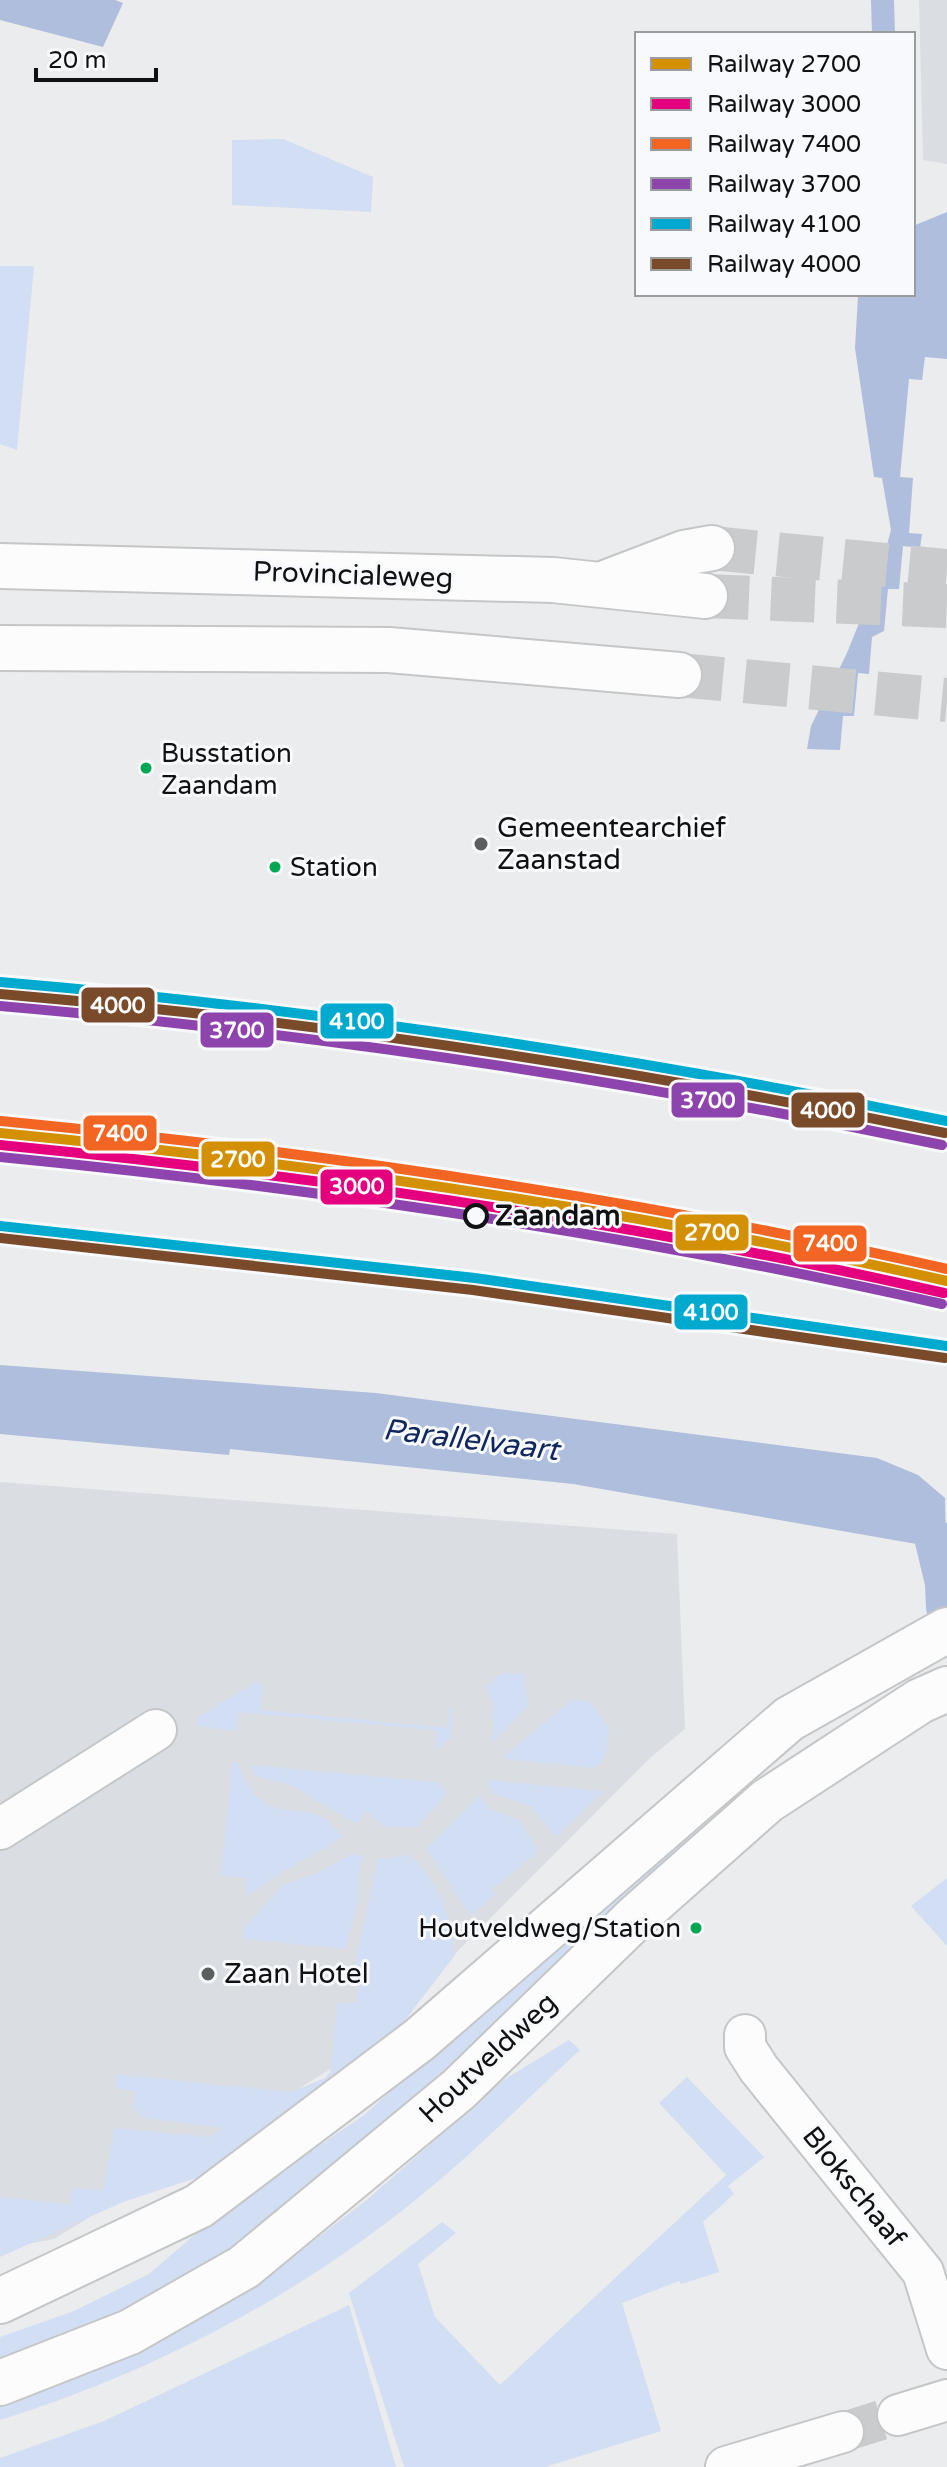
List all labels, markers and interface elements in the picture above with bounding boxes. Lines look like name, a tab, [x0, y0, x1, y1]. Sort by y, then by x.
scale bar	[36, 32, 156, 82]
legend	[635, 32, 915, 296]
text: 20 m	[48, 46, 106, 75]
text: Railway 2700	[707, 50, 861, 79]
text: Railway 3000	[707, 90, 861, 119]
text: Railway 7400	[707, 130, 861, 159]
text: Railway 3700	[707, 170, 861, 199]
text: Railway 4100	[707, 210, 861, 239]
text: Railway 4000	[707, 250, 861, 279]
street label: Provincialeweg	[252, 555, 454, 595]
place label: Busstation Zaandam	[161, 738, 292, 801]
marker: Busstation Zaandam	[138, 760, 154, 776]
place label: Gemeentearchief Zaanstad	[497, 811, 726, 877]
marker: Gemeentearchief Zaanstad	[472, 835, 490, 853]
place label: Station	[290, 852, 378, 883]
marker: Station	[267, 859, 283, 875]
line badge: 4000	[80, 986, 156, 1024]
text: 4000	[90, 993, 146, 1019]
line badge: 4100	[319, 1002, 395, 1040]
text: 4100	[329, 1009, 385, 1035]
line badge: 3700	[199, 1011, 275, 1049]
text: 3700	[209, 1018, 265, 1044]
line badge: 3700	[670, 1081, 746, 1119]
text: 3700	[680, 1088, 736, 1114]
line badge: 4000	[790, 1091, 866, 1129]
text: 4000	[800, 1098, 856, 1124]
line badge: 7400	[82, 1114, 158, 1152]
text: 7400	[92, 1121, 148, 1147]
line badge: 2700	[200, 1140, 276, 1178]
text: 2700	[210, 1147, 266, 1173]
line badge: 3000	[319, 1168, 394, 1206]
text: 3000	[329, 1174, 385, 1200]
place label: Zaandam	[495, 1199, 621, 1233]
marker: Zaandam	[464, 1204, 488, 1228]
line badge: 2700	[674, 1213, 750, 1252]
text: 2700	[684, 1220, 740, 1246]
line badge: 7400	[792, 1224, 868, 1263]
text: 7400	[802, 1231, 858, 1257]
line badge: 4100	[673, 1293, 749, 1331]
text: 4100	[683, 1300, 739, 1326]
water label: Parallelvaart	[381, 1411, 564, 1470]
place label: Houtveldweg/Station	[418, 1913, 681, 1944]
marker: Houtveldweg/Station	[688, 1920, 704, 1936]
place label: Zaan Hotel	[224, 1957, 369, 1991]
marker: Zaan Hotel	[199, 1965, 217, 1983]
street label: Houtveldweg	[412, 1986, 564, 2130]
street label: Blokschaaf	[795, 2120, 913, 2254]

